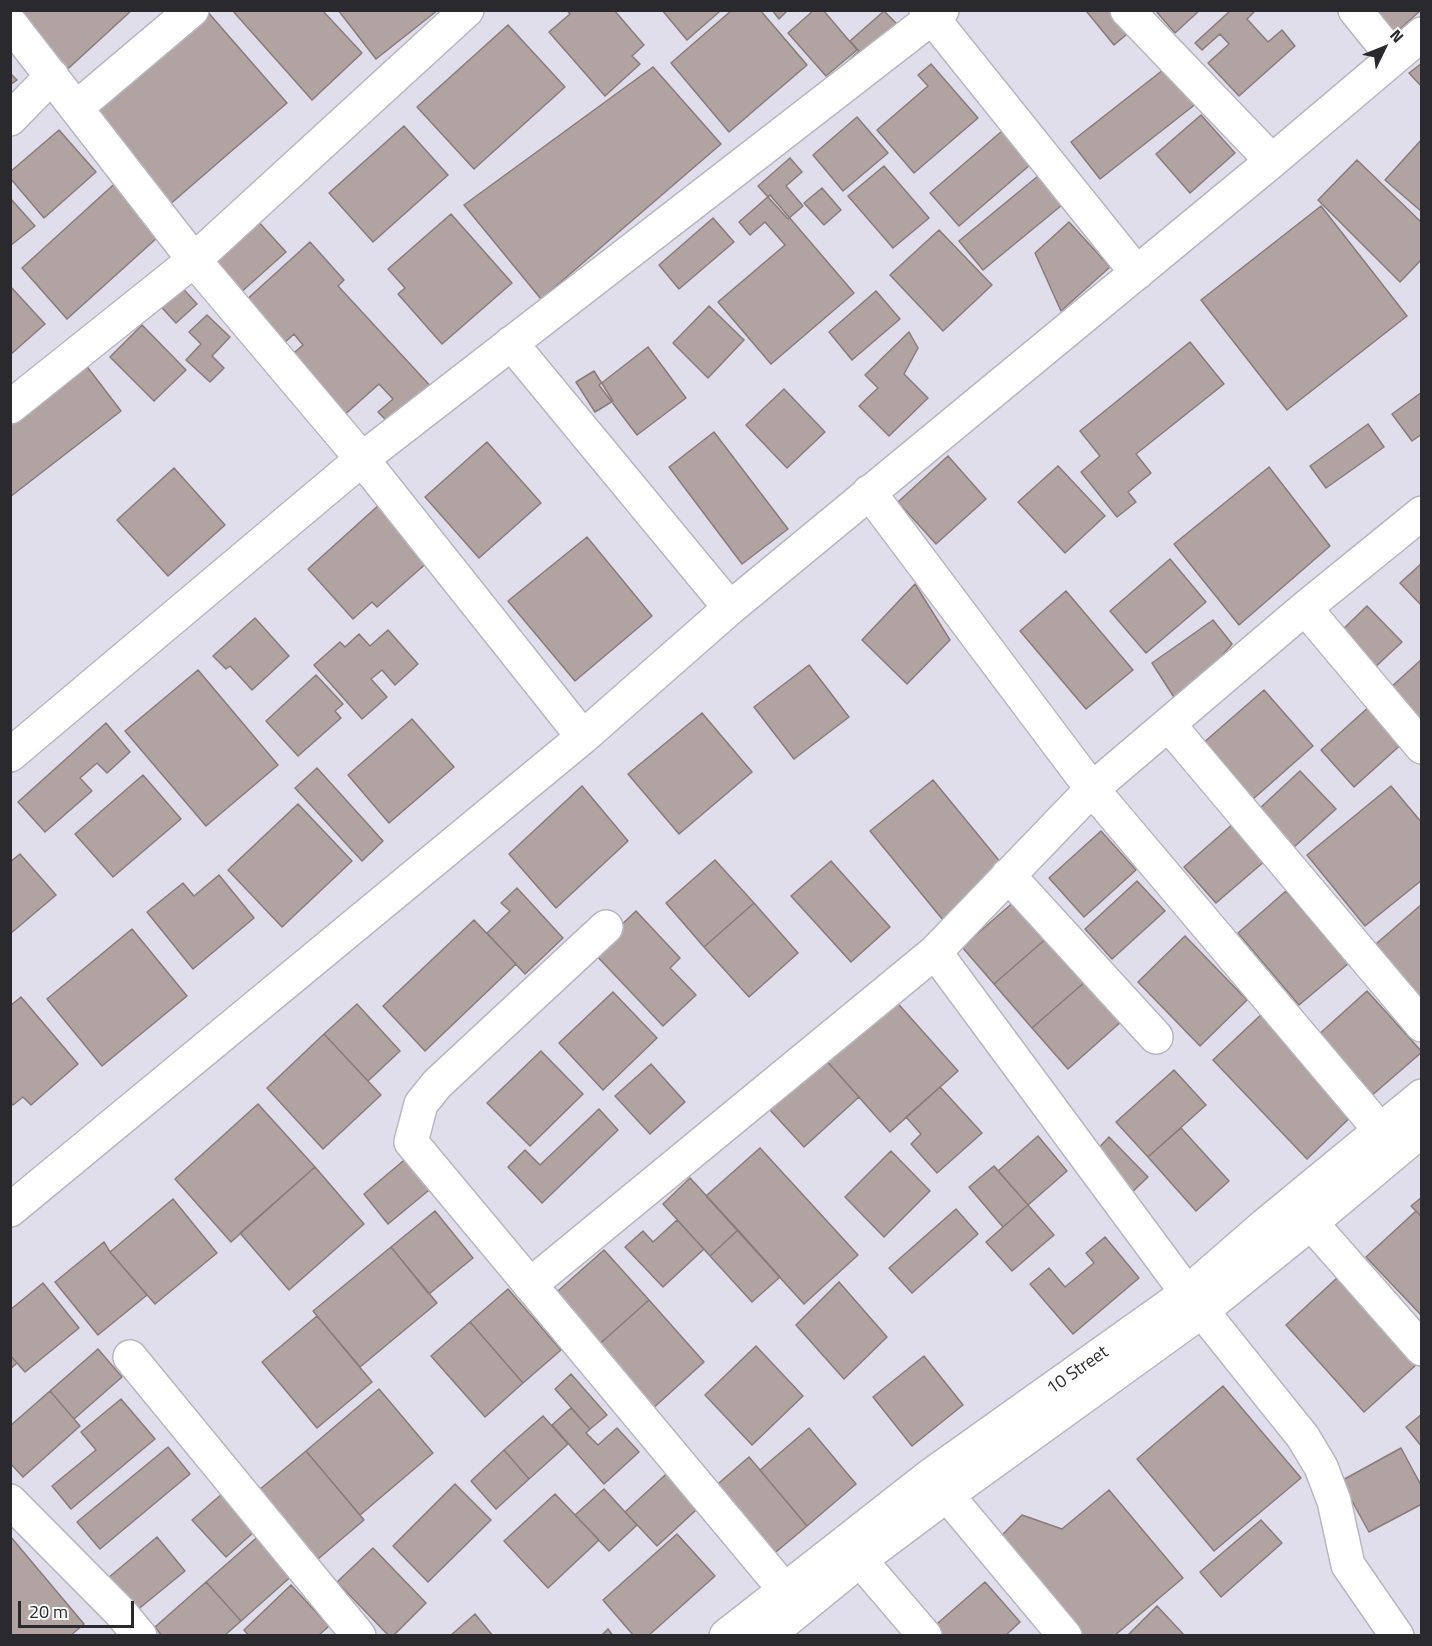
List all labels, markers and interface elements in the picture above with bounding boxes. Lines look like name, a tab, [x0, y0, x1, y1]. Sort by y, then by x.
north arrow	[1354, 18, 1414, 78]
text: N	[1385, 23, 1410, 48]
street label: 10 Street	[1043, 1342, 1113, 1400]
scale bar	[21, 1589, 136, 1627]
text: 20 m	[29, 1598, 68, 1625]

